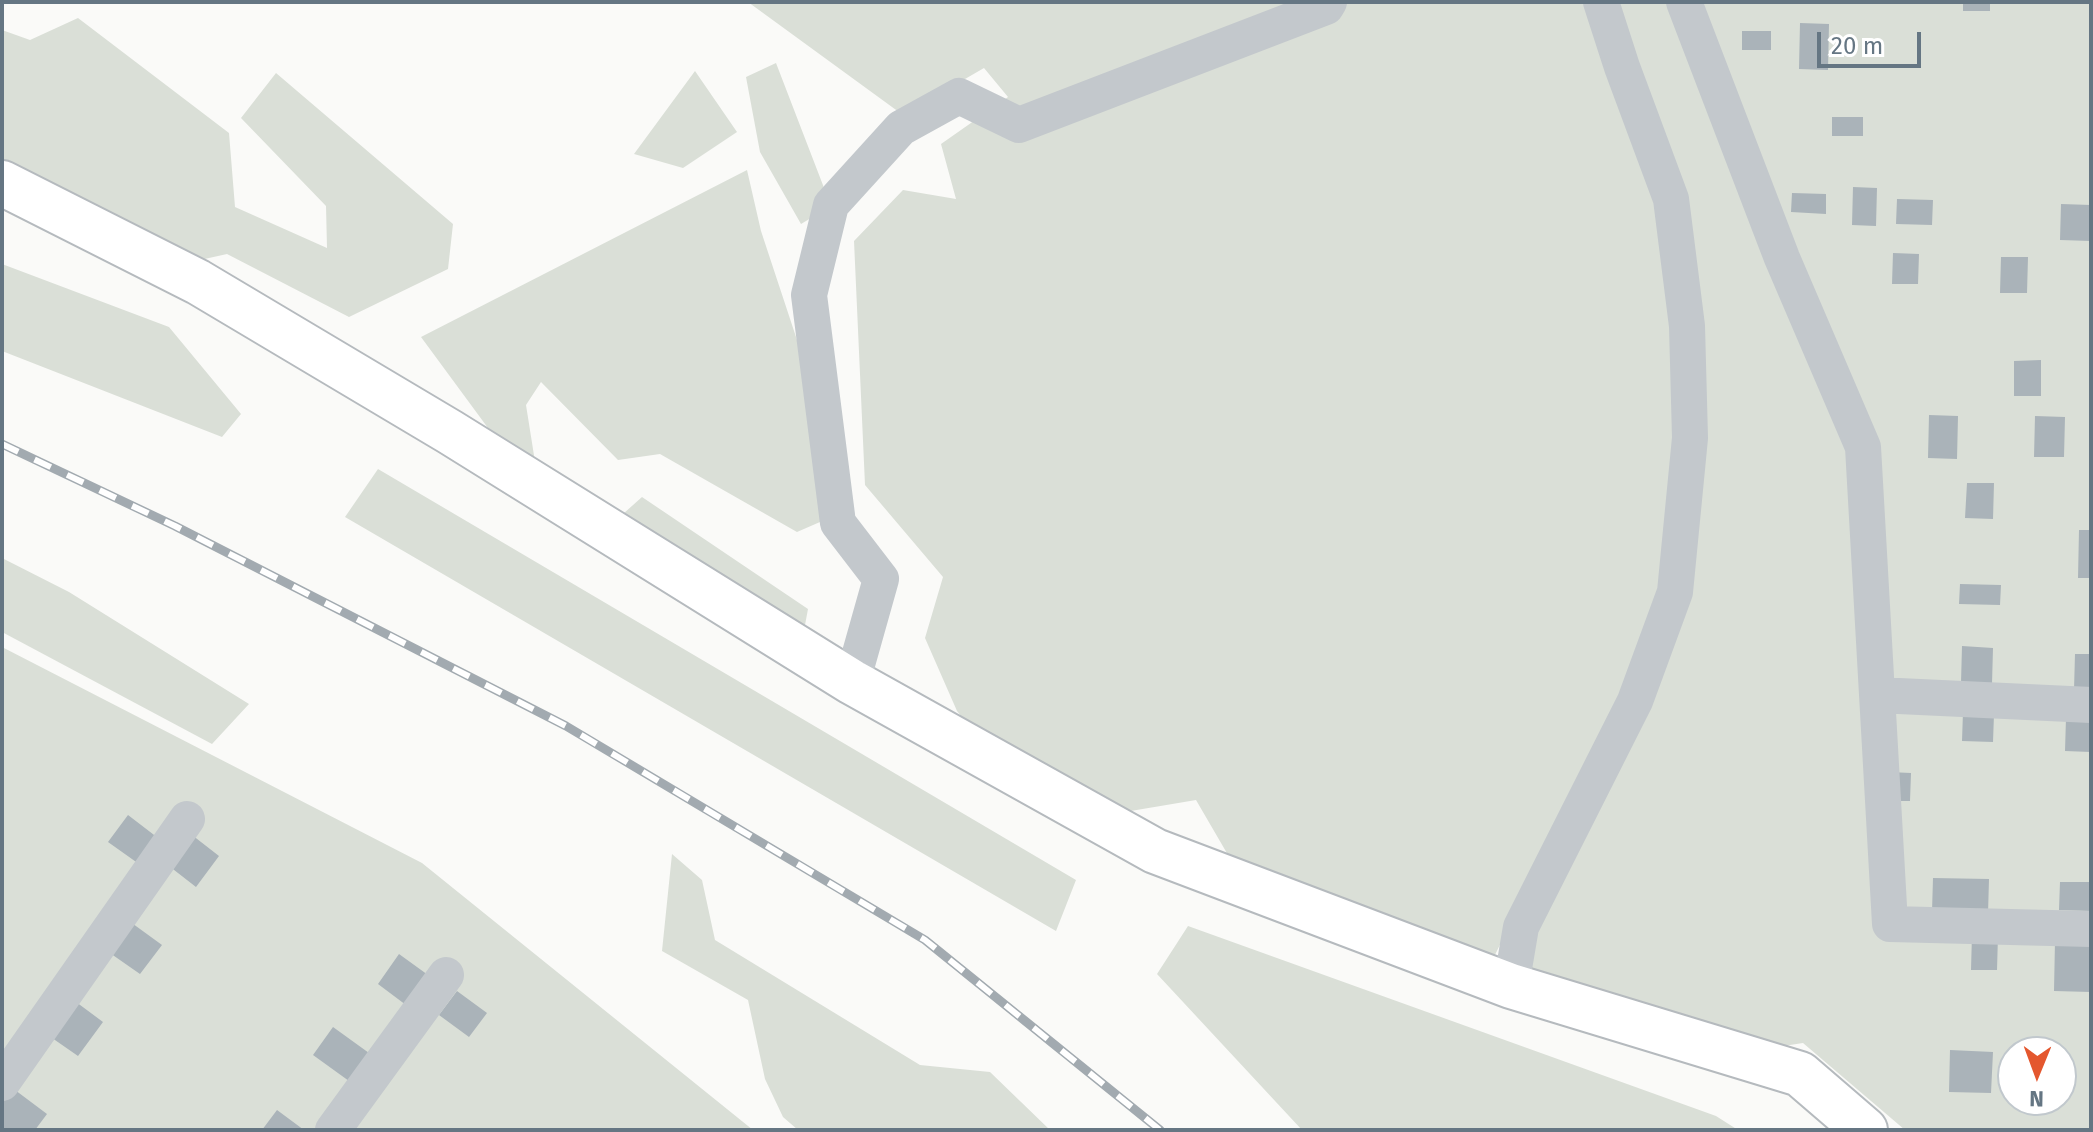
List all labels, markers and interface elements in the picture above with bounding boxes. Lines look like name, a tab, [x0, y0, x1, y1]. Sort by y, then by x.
scale bar	[1821, 16, 1925, 66]
text: 20 m	[1831, 32, 1883, 60]
north arrow	[1997, 1036, 2077, 1116]
text: N	[2029, 1085, 2044, 1112]

